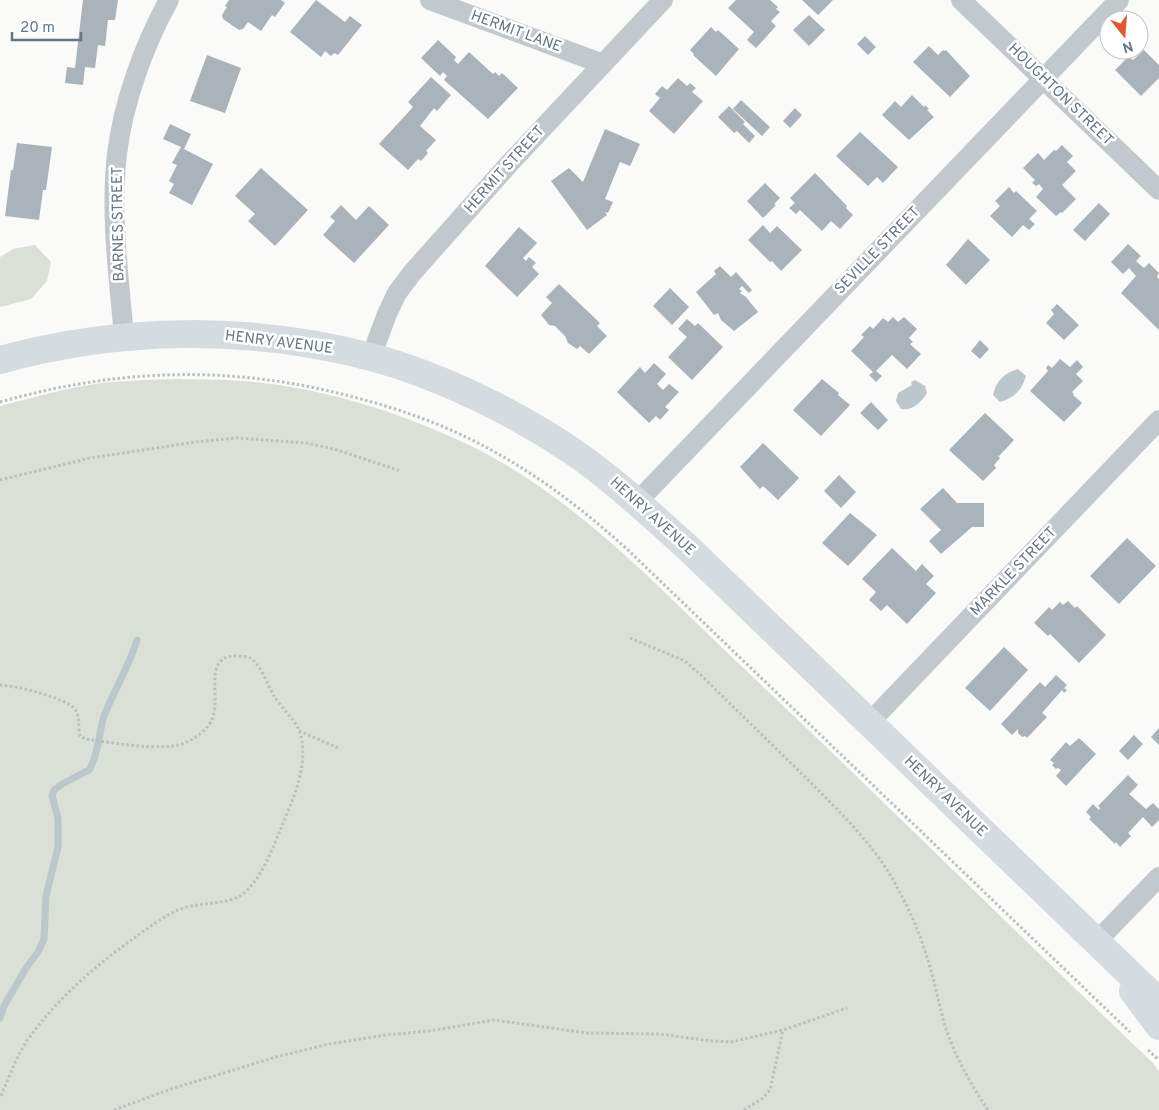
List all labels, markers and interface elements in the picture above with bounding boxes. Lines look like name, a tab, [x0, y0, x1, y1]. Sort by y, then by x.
street label: HERMIT LANE	[468, 7, 564, 57]
scale bar	[12, 10, 81, 42]
north arrow	[1099, 10, 1149, 60]
text: 20 m	[20, 19, 55, 38]
text: N	[1120, 36, 1135, 56]
street label: HOUGHTON STREET	[1003, 40, 1117, 150]
street label: HERMIT STREET	[461, 122, 549, 218]
street label: BARNES STREET	[108, 166, 130, 282]
street label: SEVILLE STREET	[831, 203, 925, 299]
street label: HENRY AVENUE	[224, 327, 334, 359]
street label: HENRY AVENUE	[605, 474, 699, 560]
street label: MARKLE STREET	[967, 524, 1061, 620]
street label: HENRY AVENUE	[899, 752, 991, 842]

